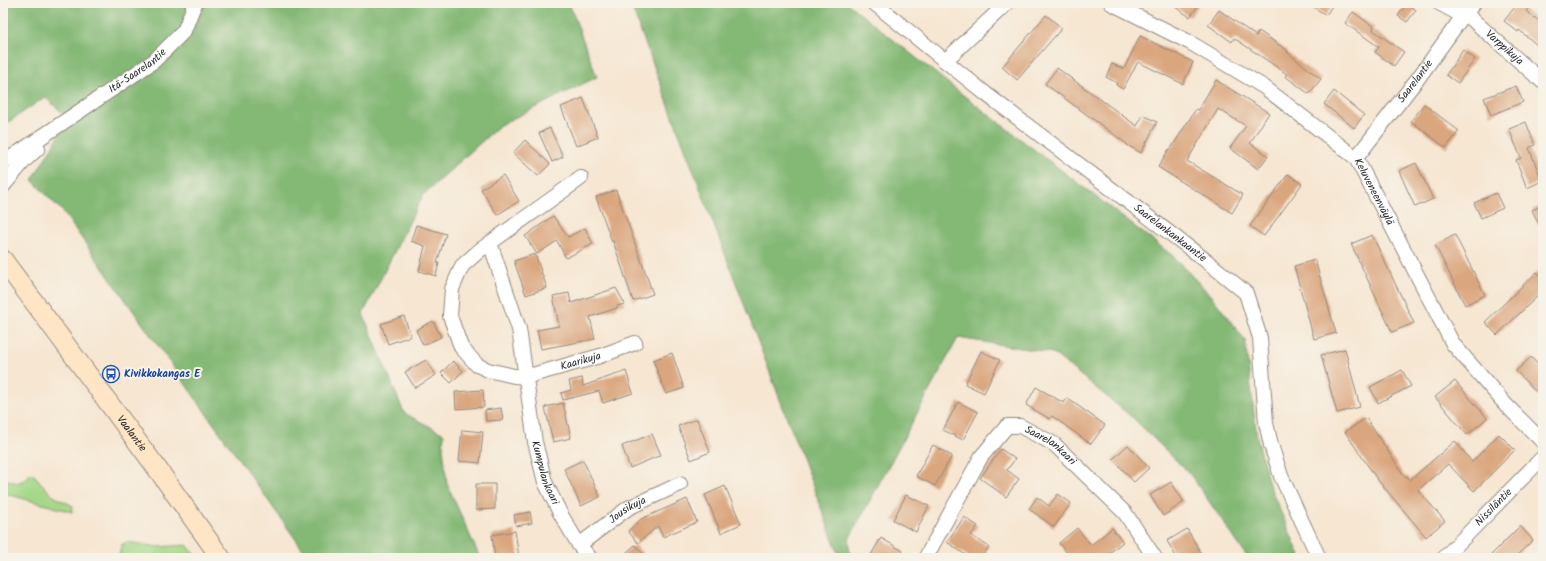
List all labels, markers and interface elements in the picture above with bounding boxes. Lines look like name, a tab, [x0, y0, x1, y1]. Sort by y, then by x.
street label: Varppikuja	[1481, 26, 1528, 70]
street label: Itä-Saarelantie	[105, 44, 171, 98]
street label: Saarelantie	[1393, 56, 1438, 107]
street label: Keluveneenväylä	[1349, 155, 1399, 229]
street label: Saarelankankaantie	[1129, 199, 1210, 267]
street label: Kaarikuja	[558, 347, 603, 376]
bus stop icon: Kivikkokangas E	[101, 364, 121, 384]
place label: Kivikkokangas E	[124, 365, 201, 383]
street label: Vaalantie	[112, 412, 151, 456]
street label: Saarelankaari	[1021, 421, 1081, 470]
street label: Kumpulankaari	[526, 439, 564, 508]
street label: Nissiläntie	[1471, 484, 1517, 531]
street label: Jousikuja	[605, 492, 649, 528]

